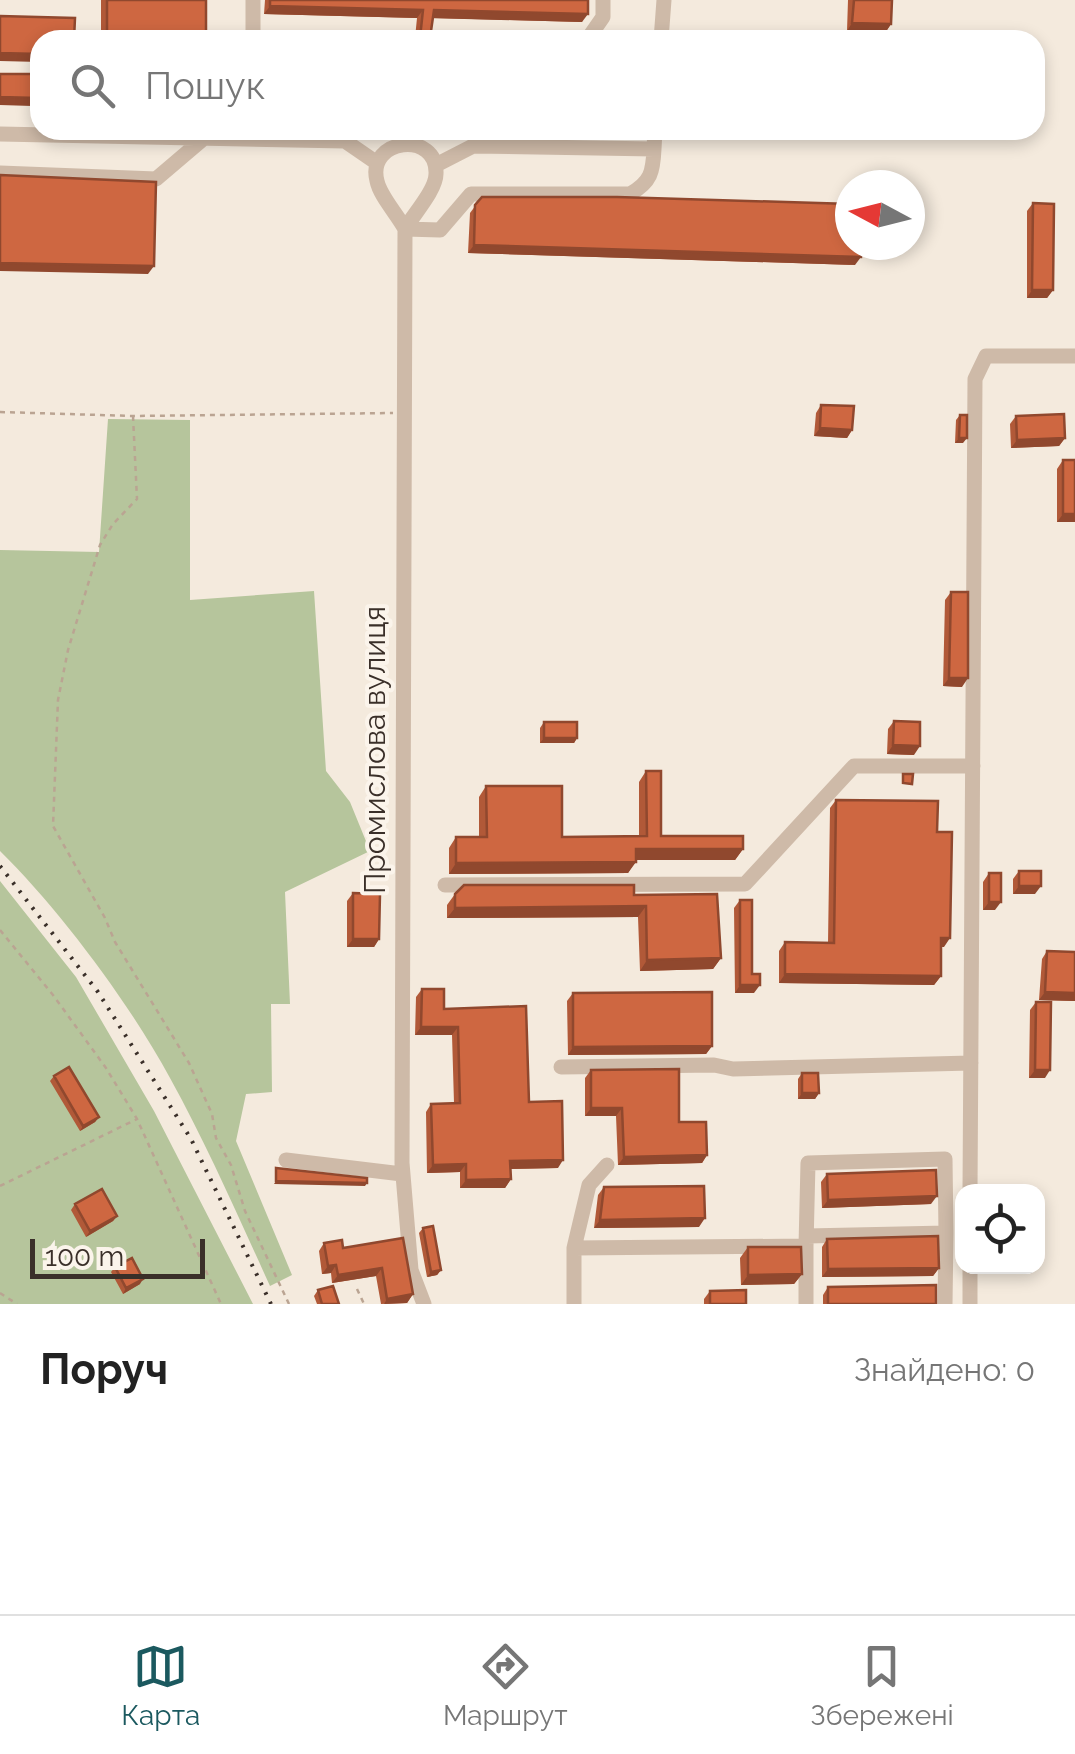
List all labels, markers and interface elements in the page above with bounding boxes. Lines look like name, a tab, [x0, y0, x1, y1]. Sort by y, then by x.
search box	[30, 30, 1045, 140]
icon: search	[65, 58, 120, 113]
text: Пошук	[145, 63, 265, 108]
north arrow	[835, 170, 925, 260]
street label: Промислова вулиця	[357, 606, 392, 894]
map controls	[955, 1184, 1045, 1274]
button: locate	[955, 1184, 1045, 1274]
scale bar	[30, 1234, 205, 1278]
text: 100 m	[45, 1240, 124, 1273]
text: Поруч	[40, 1345, 168, 1394]
text: Знайдено: 0	[854, 1351, 1035, 1388]
tab: Карта	[121, 1639, 200, 1732]
tab: Маршрут	[443, 1639, 568, 1732]
tab: Збережені	[810, 1639, 954, 1732]

